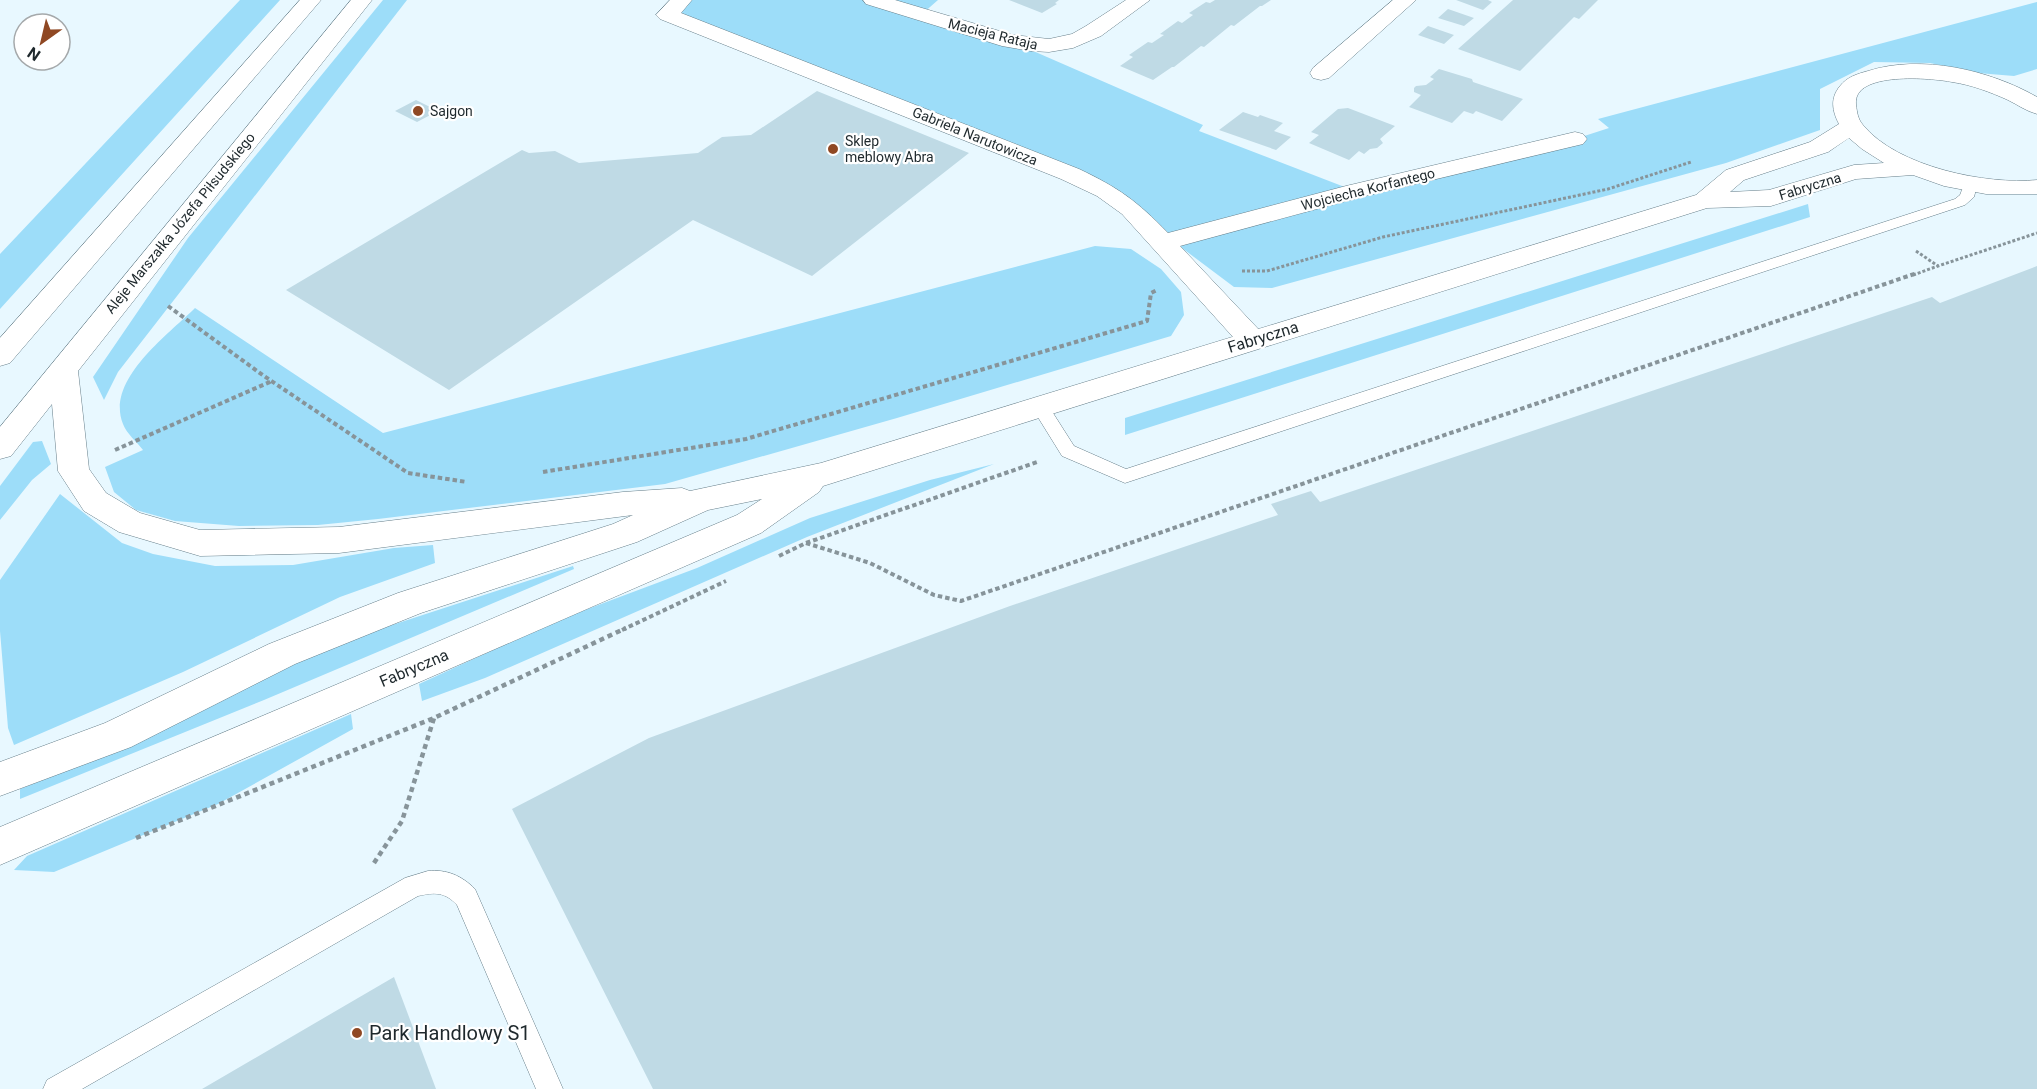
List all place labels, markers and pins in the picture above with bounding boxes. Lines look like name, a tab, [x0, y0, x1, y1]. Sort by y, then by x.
place label: Sajgon	[430, 103, 473, 119]
marker: Sajgon	[411, 104, 425, 118]
place label: Sklep meblowy Abra	[845, 133, 934, 165]
marker: Sklep meblowy Abra	[826, 142, 840, 156]
place label: Park Handlowy S1	[369, 1021, 531, 1045]
marker: Park Handlowy S1	[350, 1026, 364, 1040]

